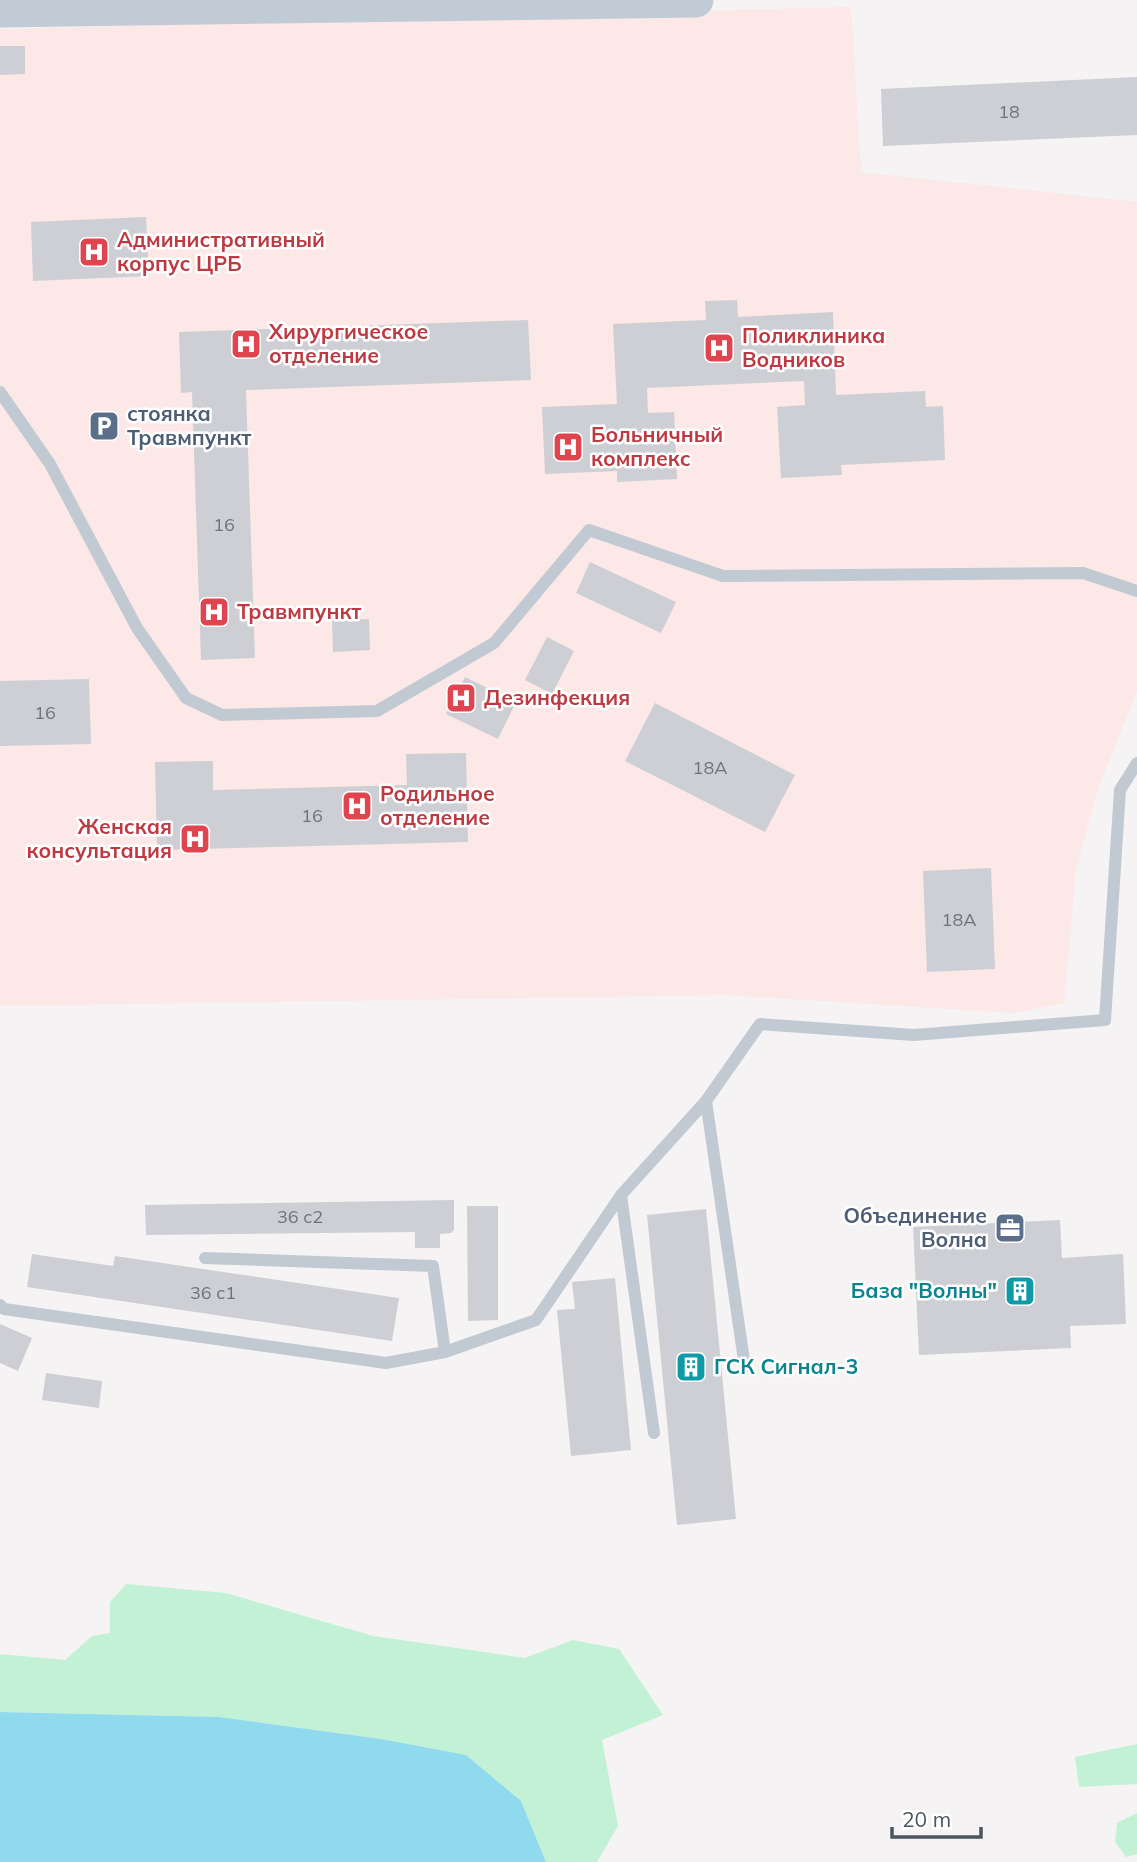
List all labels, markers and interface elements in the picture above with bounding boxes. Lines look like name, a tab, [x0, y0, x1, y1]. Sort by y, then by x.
house number: 18	[998, 100, 1020, 123]
place label: Административный корпус ЦРБ	[117, 226, 325, 276]
hospital icon: Административный корпус ЦРБ	[77, 235, 111, 269]
place label: Хирургическое отделение	[268, 318, 428, 368]
place label: Поликлиника Водников	[742, 322, 885, 372]
hospital icon: Хирургическое отделение	[229, 327, 263, 361]
hospital icon: Поликлиника Водников	[702, 331, 736, 365]
place label: стоянка Травмпункт	[127, 400, 252, 450]
parking icon: стоянка Травмпункт	[87, 409, 121, 443]
place label: Больничный комплекс	[591, 421, 723, 471]
hospital icon: Больничный комплекс	[551, 430, 585, 464]
house number: 16	[213, 513, 235, 536]
hospital icon: Травмпункт	[197, 595, 231, 629]
place label: Травмпункт	[237, 598, 362, 624]
hospital icon: Дезинфекция	[444, 681, 478, 715]
place label: Дезинфекция	[484, 684, 630, 710]
house number: 16	[34, 701, 56, 724]
house number: 18А	[693, 756, 727, 779]
place label: Родильное отделение	[380, 780, 495, 830]
hospital icon: Родильное отделение	[340, 789, 374, 823]
house number: 16	[301, 804, 323, 827]
place label: Женская консультация	[27, 813, 172, 863]
hospital icon: Женская консультация	[178, 822, 212, 856]
house number: 18А	[942, 908, 976, 931]
place label: Объединение Волна	[844, 1202, 987, 1252]
house number: 36 с2	[277, 1205, 323, 1228]
office icon: Объединение Волна	[993, 1211, 1027, 1245]
building icon: База "Волны"	[1003, 1274, 1037, 1308]
place label: База "Волны"	[851, 1277, 997, 1303]
house number: 36 с1	[190, 1281, 236, 1304]
building icon: ГСК Сигнал-3	[674, 1350, 708, 1384]
place label: ГСК Сигнал-3	[714, 1353, 858, 1379]
scale bar	[892, 1796, 981, 1840]
text: 20 m	[902, 1806, 951, 1832]

